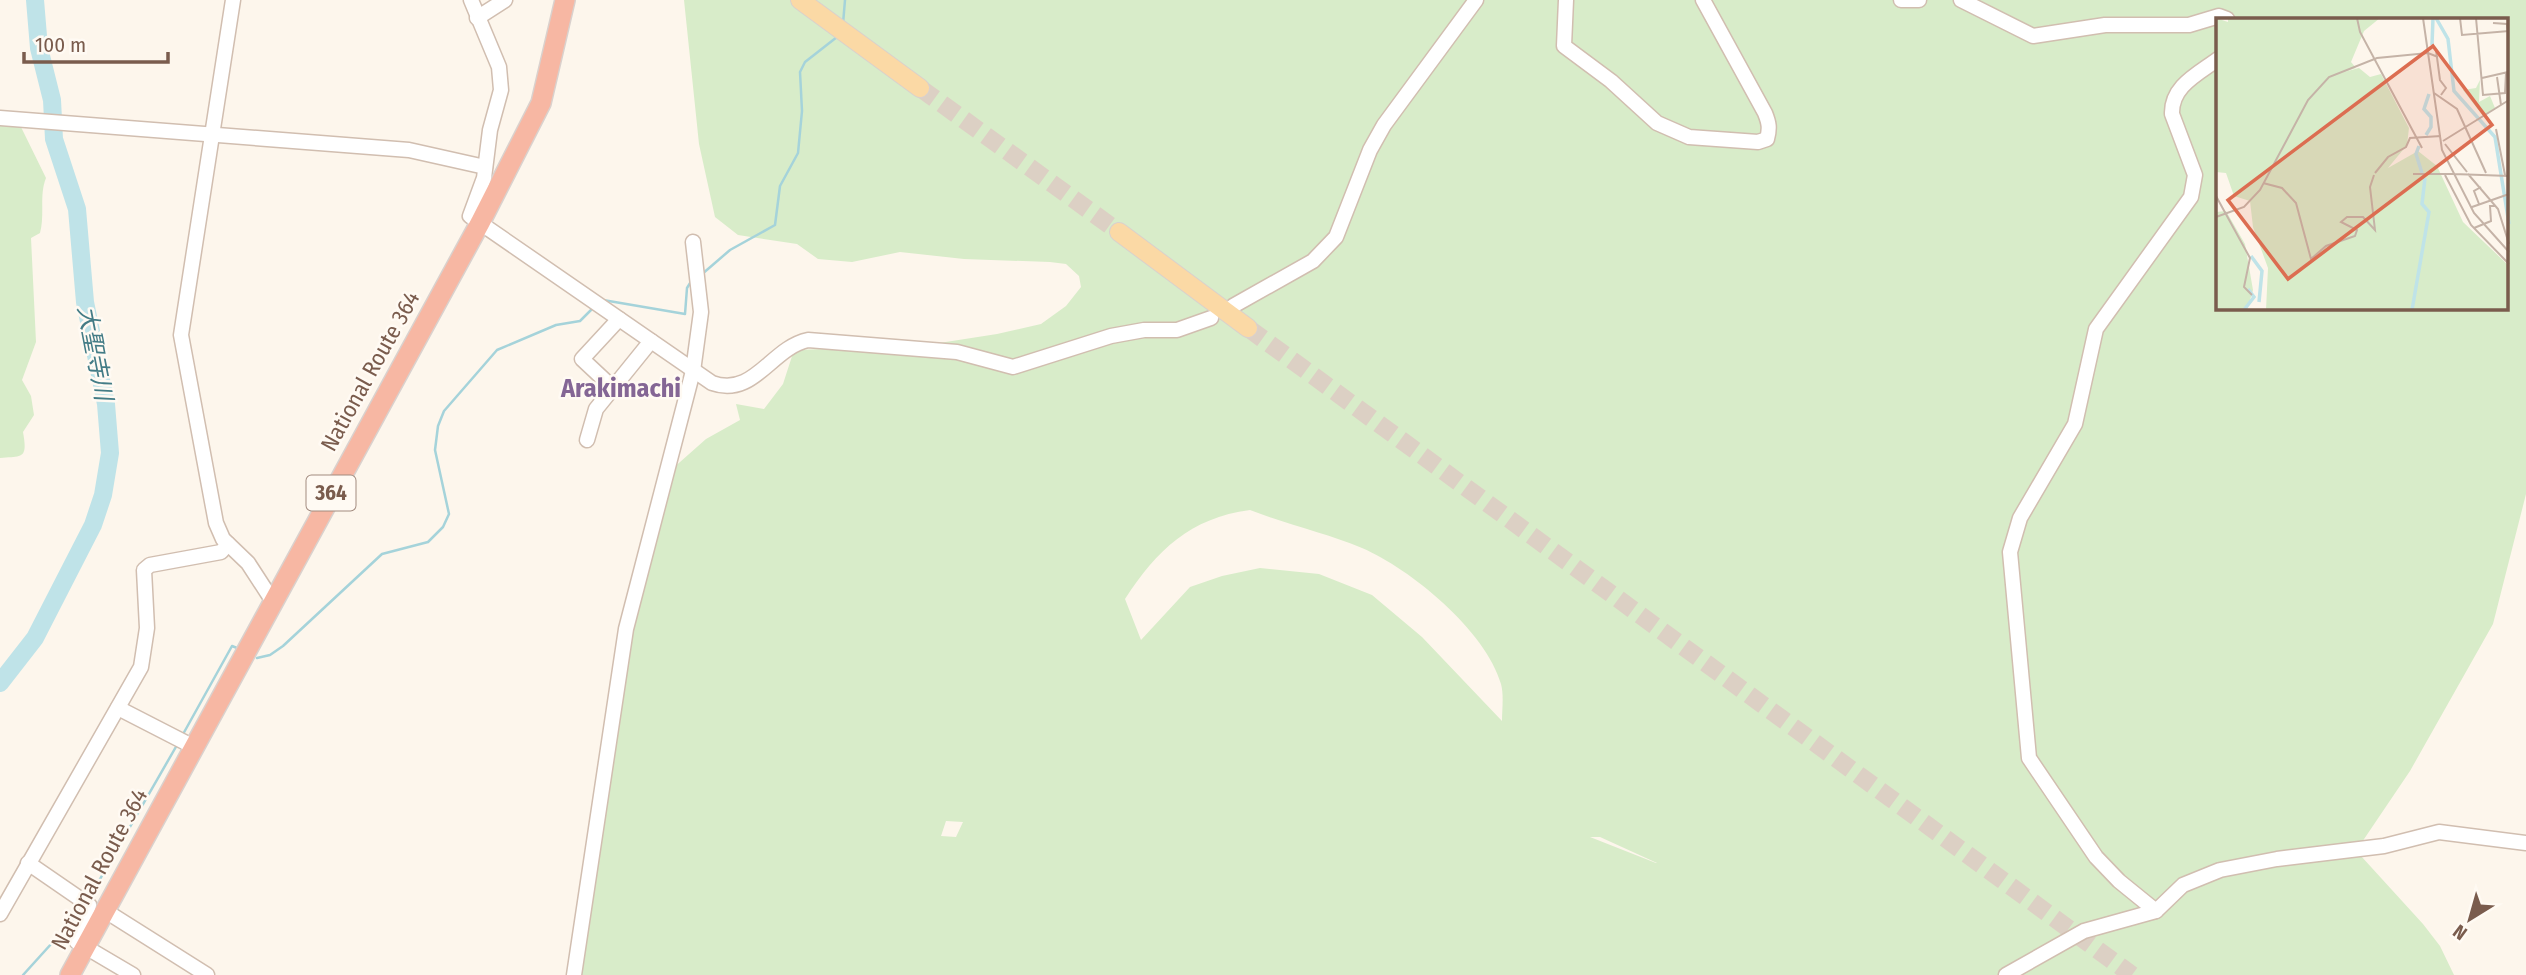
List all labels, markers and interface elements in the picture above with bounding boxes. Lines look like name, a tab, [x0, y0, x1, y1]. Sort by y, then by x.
inset map	[2216, 18, 2508, 310]
scale bar	[24, 21, 168, 65]
text: 100 m	[35, 32, 86, 58]
street label: National Route 364	[314, 286, 426, 456]
water label: 大聖寺川	[72, 303, 118, 406]
district label: Arakimachi	[560, 373, 681, 404]
road number: 364	[306, 476, 356, 510]
street label: National Route 364	[45, 784, 153, 954]
north arrow	[2435, 884, 2505, 954]
text: N	[2449, 920, 2472, 945]

